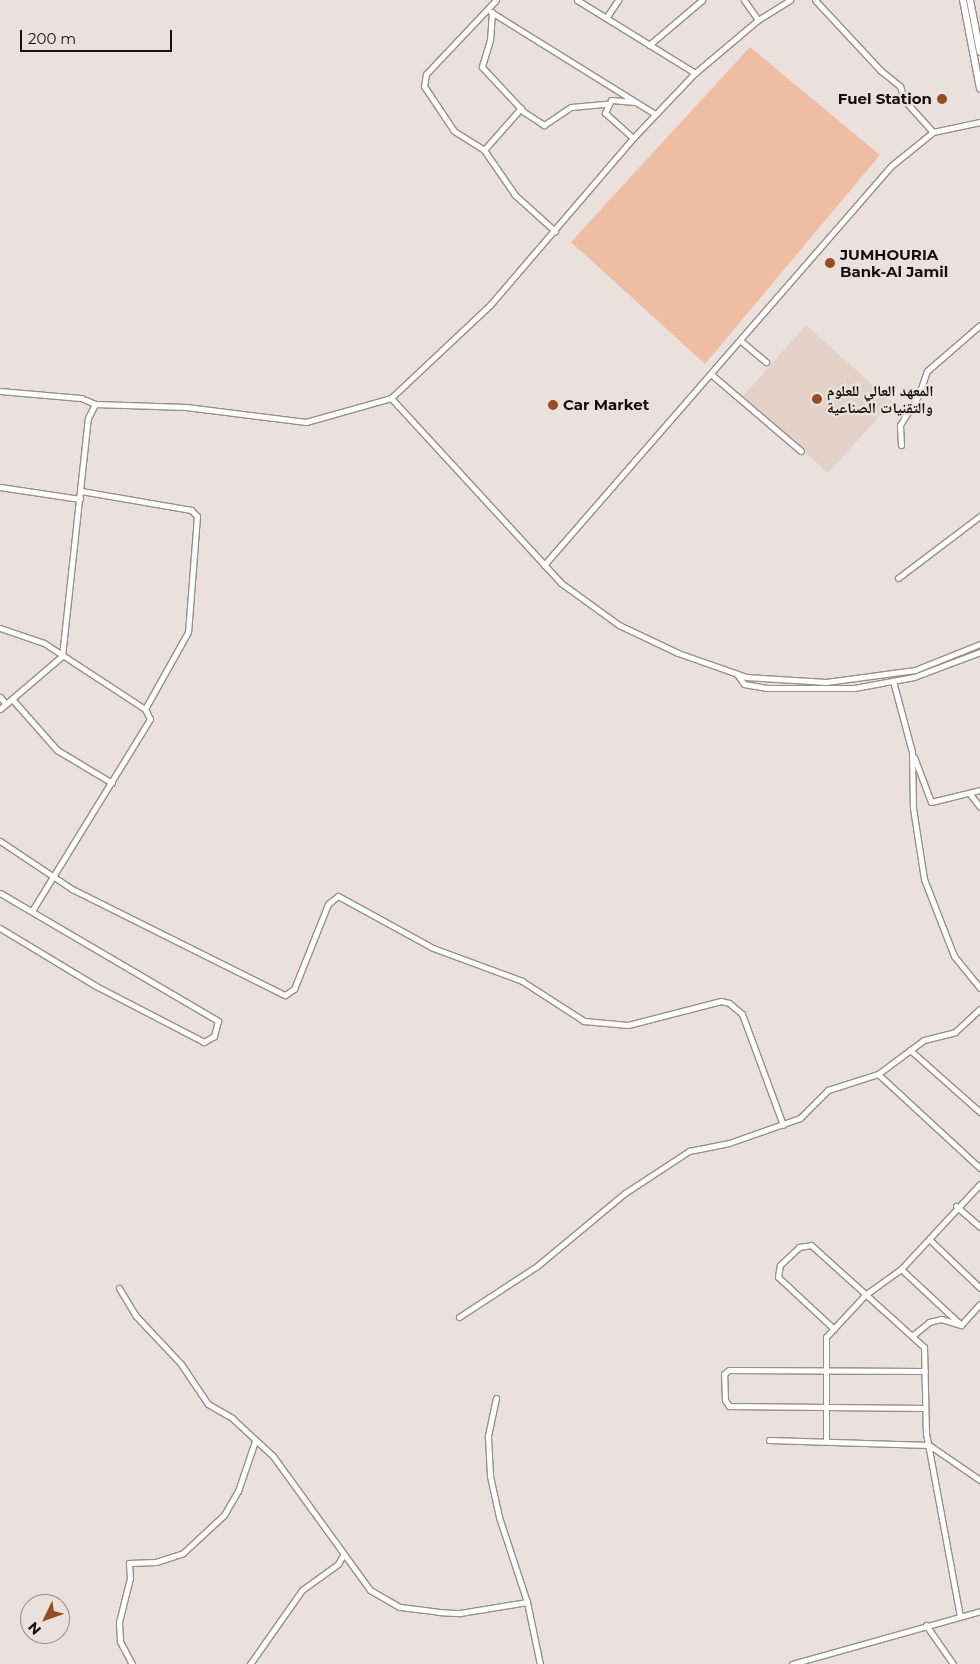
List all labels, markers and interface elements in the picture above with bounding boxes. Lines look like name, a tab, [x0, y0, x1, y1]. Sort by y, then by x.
scale bar	[22, 20, 175, 52]
text: 200 m	[28, 29, 76, 48]
place label: Fuel Station	[838, 90, 932, 108]
marker: Fuel Station	[936, 93, 948, 105]
place label: JUMHOURIA Bank-Al Jamil	[840, 245, 948, 280]
marker: JUMHOURIA Bank-Al Jamil	[824, 257, 836, 269]
place label: المعهد العالي للعلوم والتقنيات الصناعية	[827, 381, 933, 416]
marker: المعهد العالي للعلوم والتقنيات الصناعية	[811, 393, 823, 405]
place label: Car Market	[563, 396, 649, 414]
marker: Car Market	[547, 399, 559, 411]
north arrow	[20, 1594, 70, 1644]
text: N	[24, 1618, 45, 1639]

